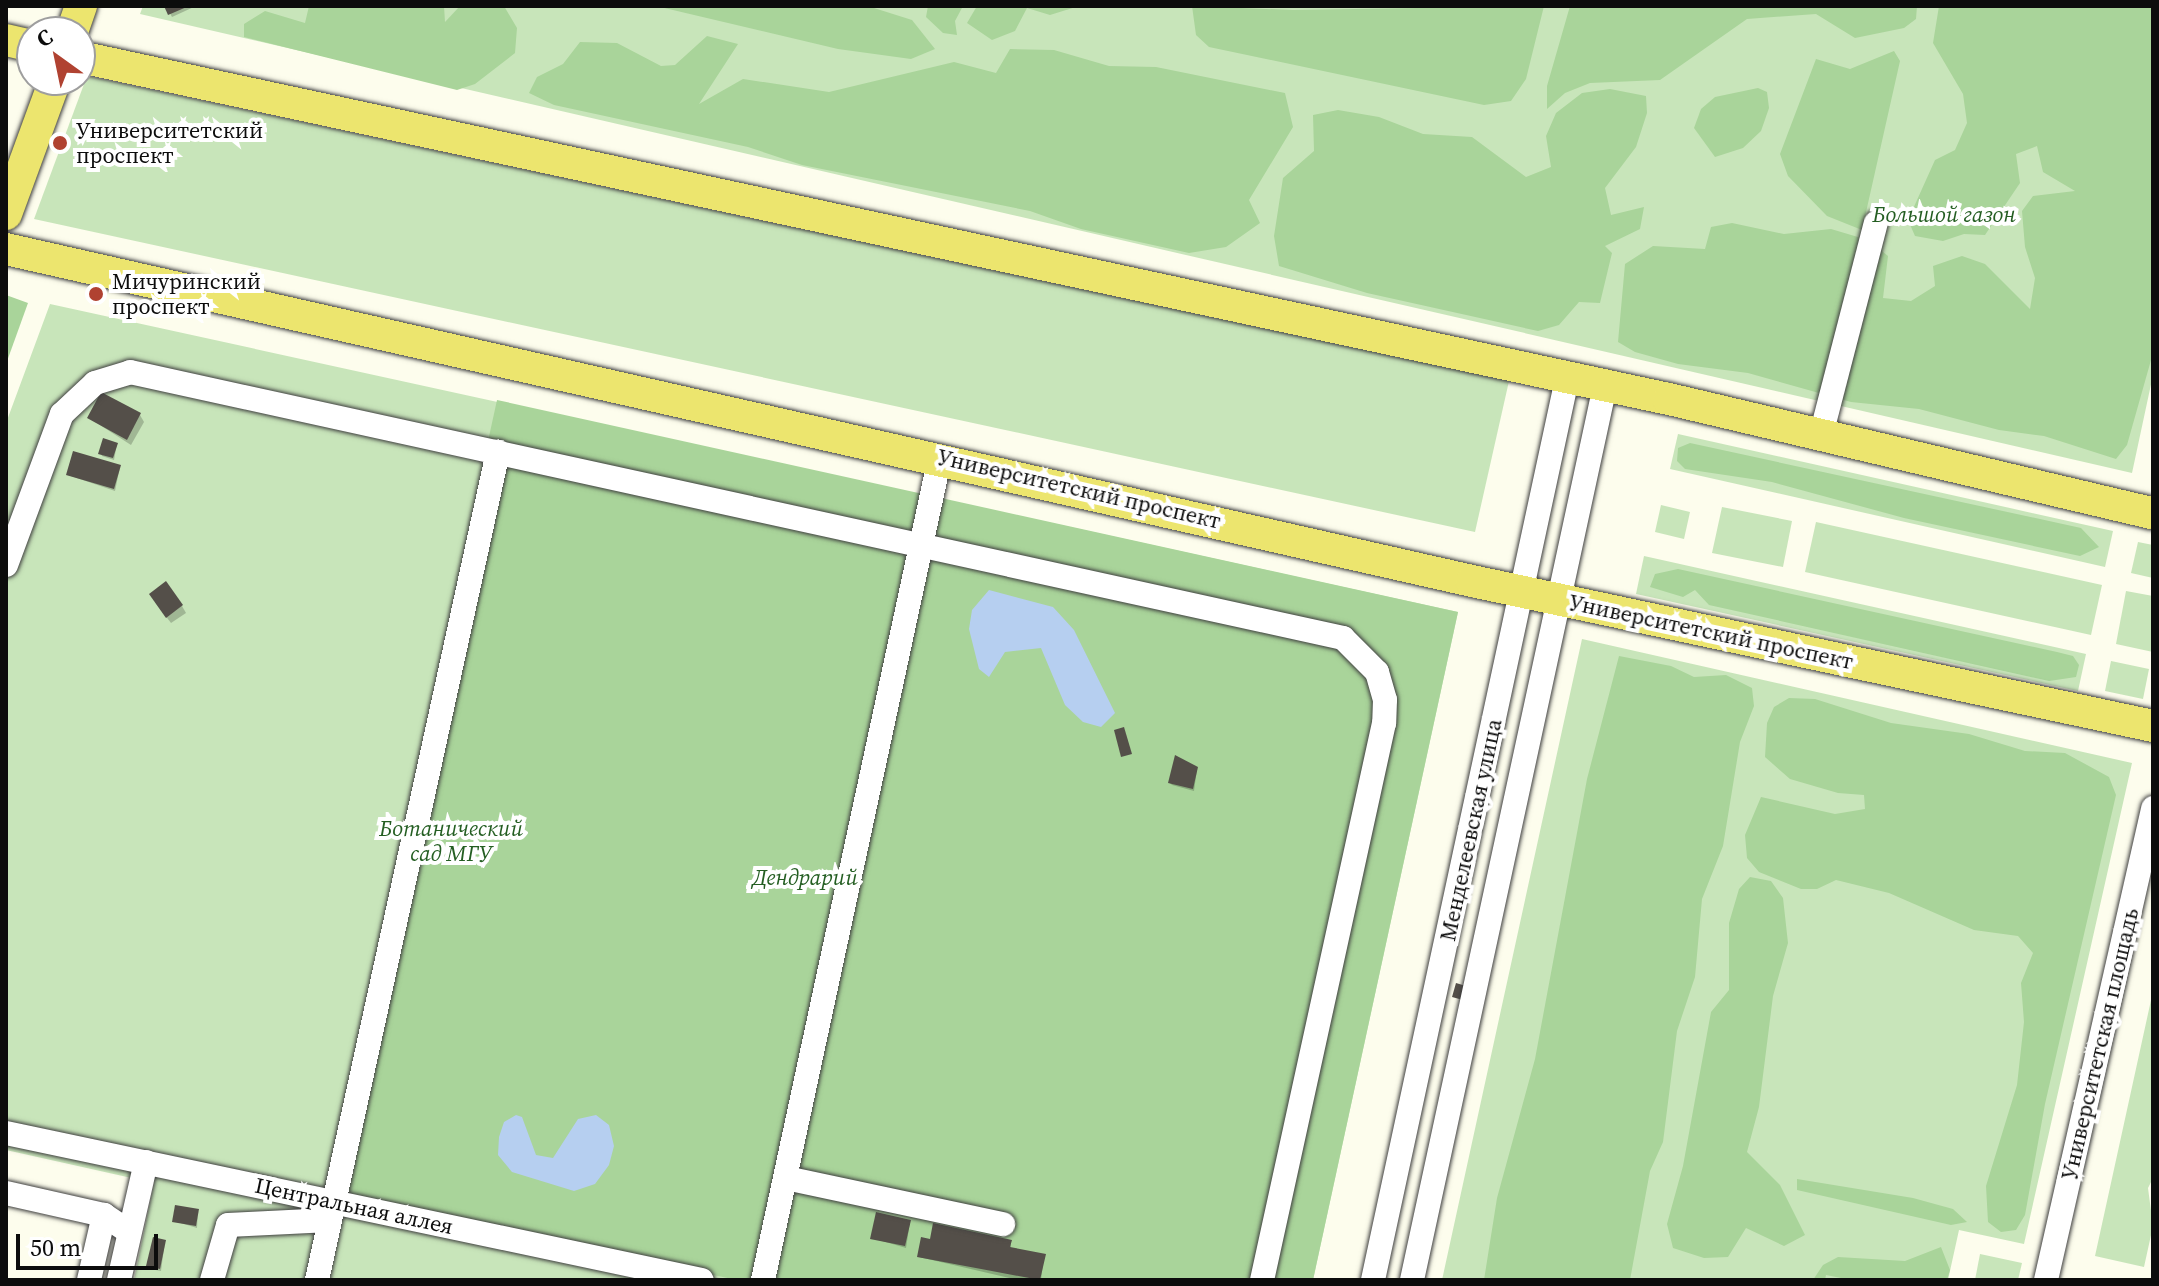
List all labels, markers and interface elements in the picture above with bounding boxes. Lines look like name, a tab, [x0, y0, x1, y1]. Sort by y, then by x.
north arrow	[16, 16, 96, 96]
text: С	[30, 21, 58, 54]
place label: Университетский проспект	[76, 117, 263, 168]
marker: Университетский проспект	[51, 134, 69, 152]
park label: Большой газон	[1872, 202, 2016, 228]
place label: Мичуринский проспект	[112, 268, 261, 320]
marker: Мичуринский проспект	[87, 285, 105, 303]
street label: Университетский проспект	[935, 444, 1223, 534]
street label: Университетский проспект	[1567, 589, 1855, 675]
street label: Менделеевская улица	[1435, 717, 1507, 943]
park label: Ботанический сад МГУ	[379, 815, 523, 866]
park label: Дендрарий	[752, 865, 858, 891]
street label: Университетская площадь	[2056, 905, 2144, 1183]
street label: Центральная аллея	[252, 1172, 456, 1240]
scale bar	[20, 1218, 162, 1268]
text: 50 m	[30, 1231, 81, 1264]

